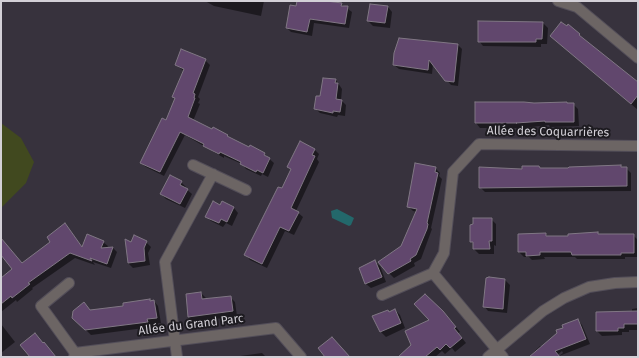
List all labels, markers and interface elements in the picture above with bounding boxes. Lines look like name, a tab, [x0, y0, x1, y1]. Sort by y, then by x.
street label: Allée des Coquarrières	[487, 124, 609, 140]
street label: Allée du Grand Parc	[138, 311, 244, 339]

